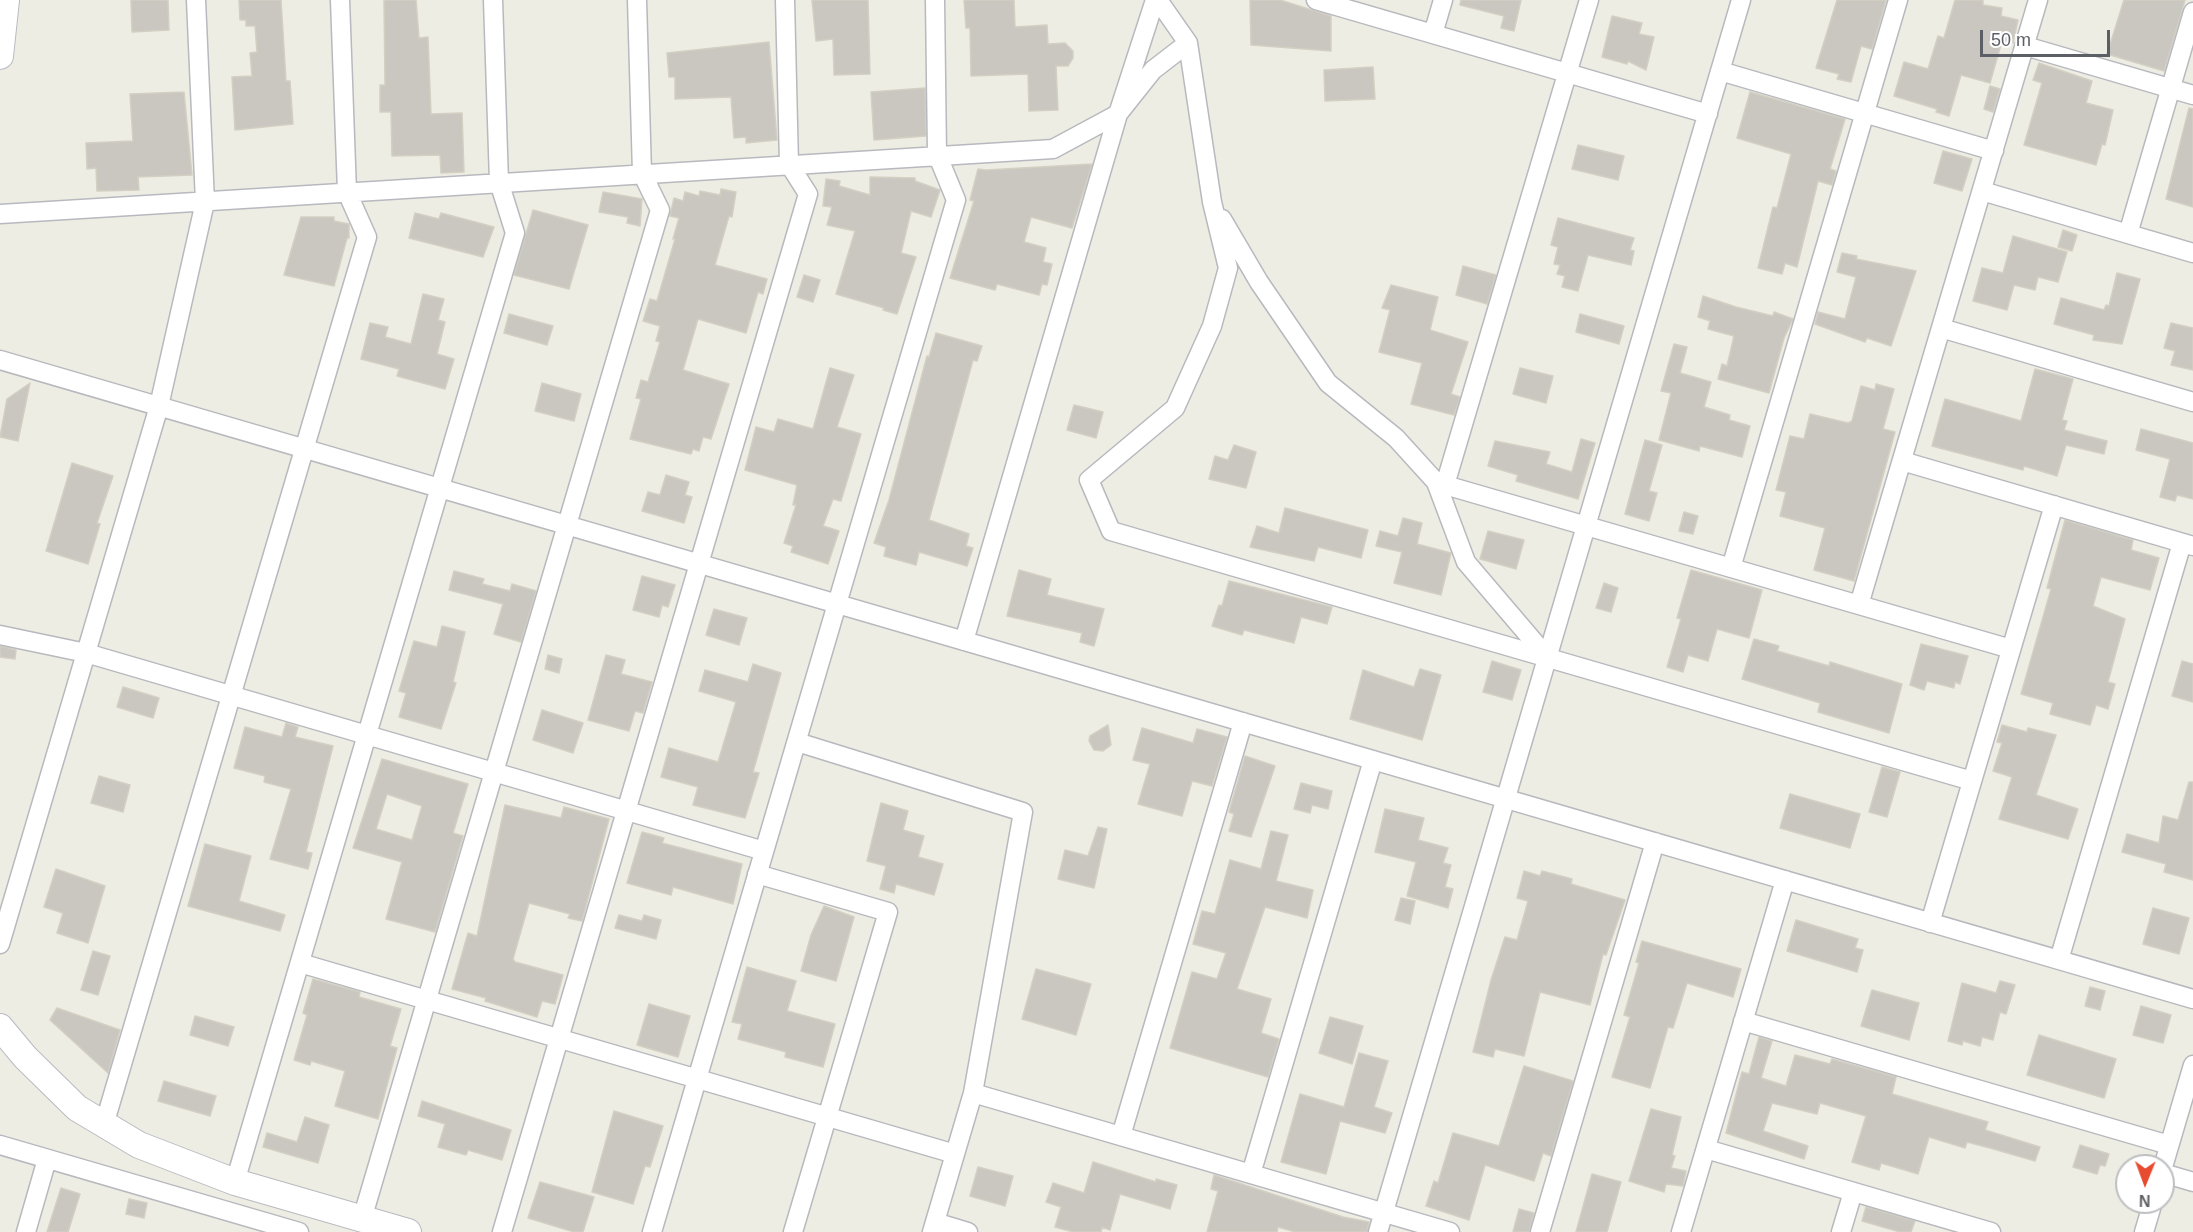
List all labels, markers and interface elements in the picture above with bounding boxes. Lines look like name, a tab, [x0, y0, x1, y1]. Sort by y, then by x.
scale bar	[1983, 18, 2114, 56]
text: 50 m	[1991, 30, 2031, 50]
north arrow	[2115, 1154, 2175, 1214]
text: N	[2139, 1192, 2151, 1209]

